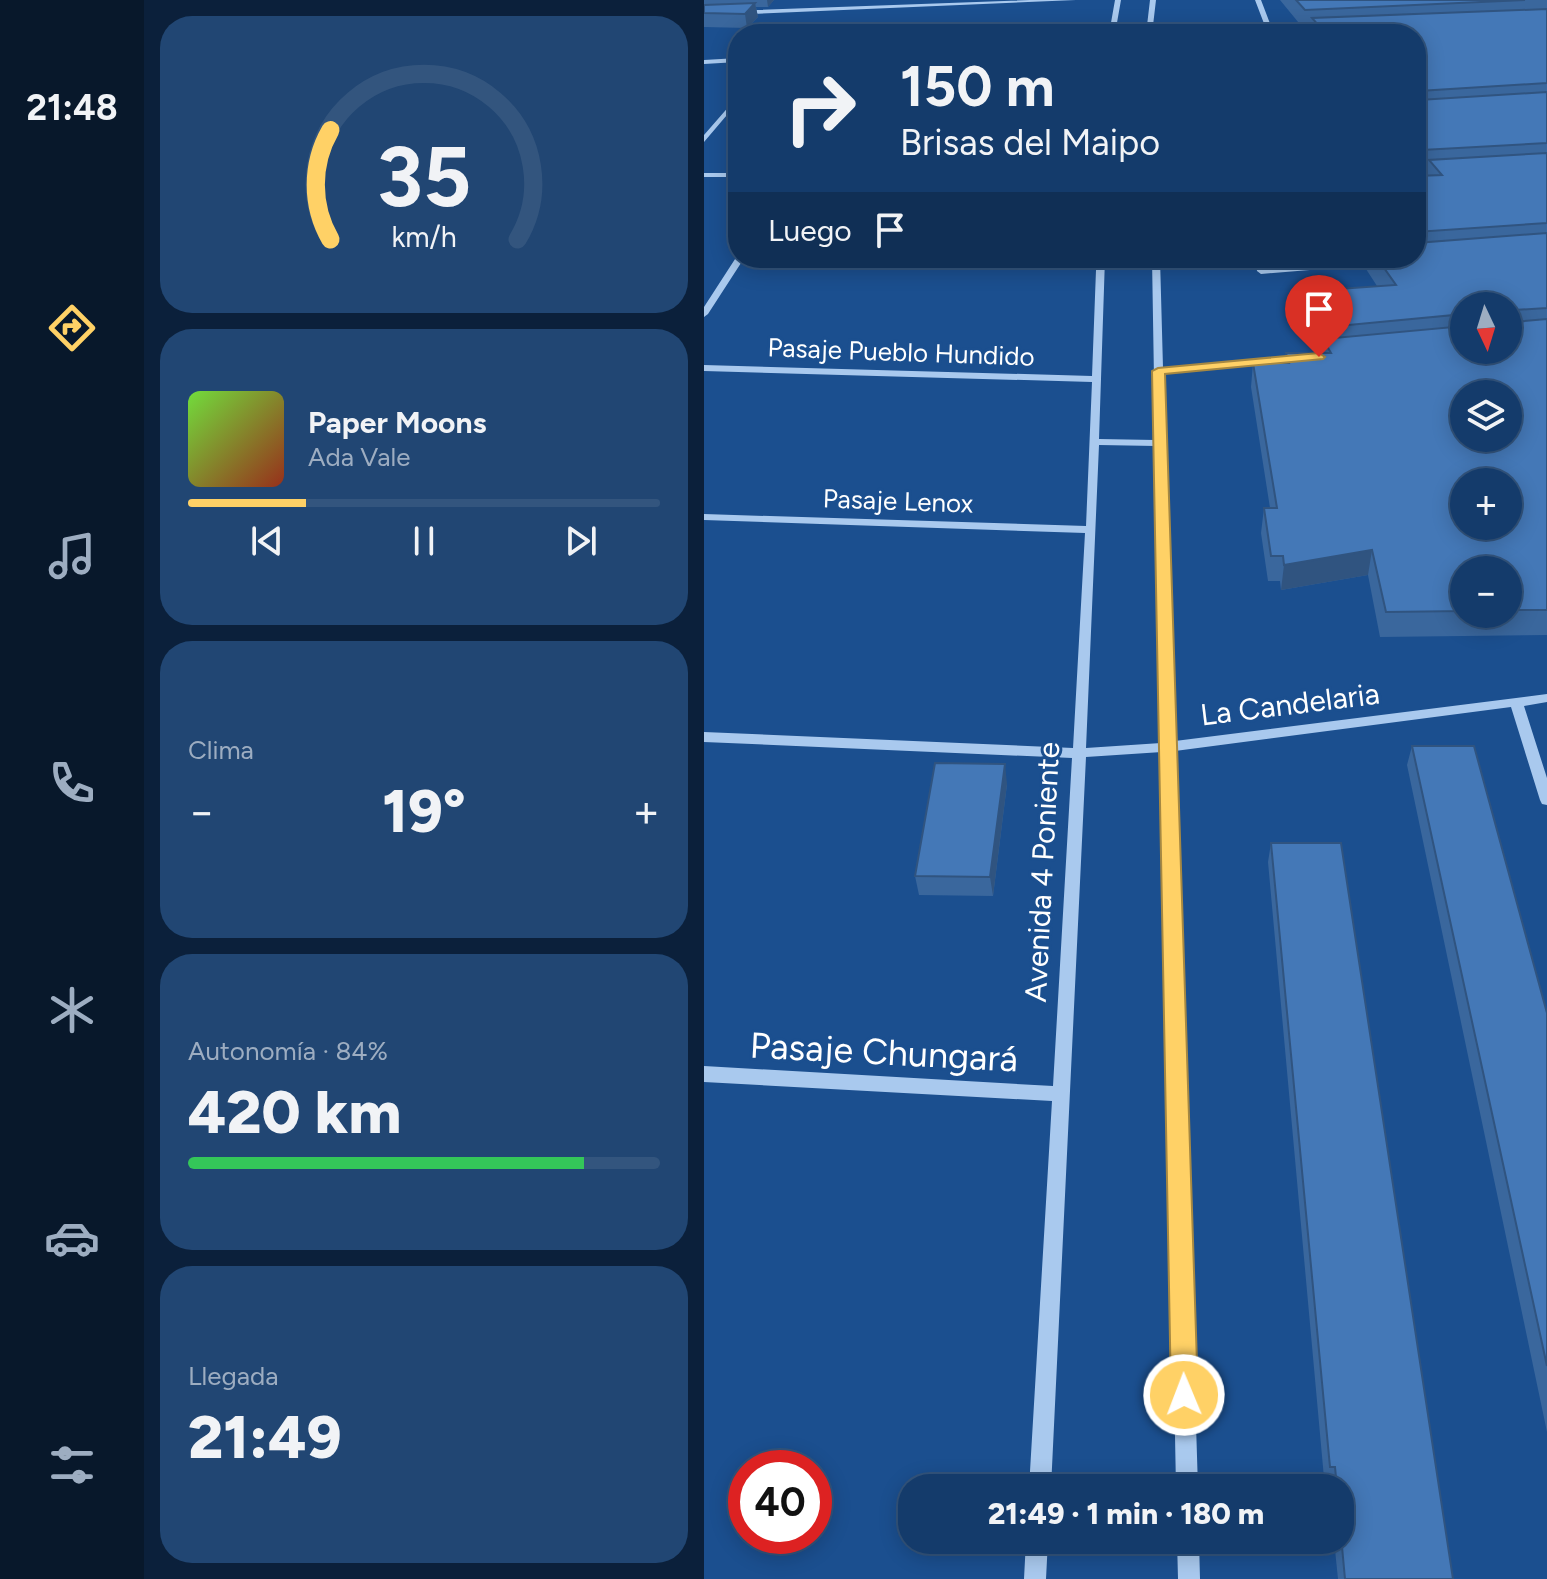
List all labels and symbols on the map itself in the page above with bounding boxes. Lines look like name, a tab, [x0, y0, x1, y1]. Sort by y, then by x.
pin	[1285, 275, 1353, 357]
north arrow	[1450, 292, 1522, 364]
street label: Pasaje Pueblo Hundido	[767, 331, 1035, 373]
street label: Pasaje Lenox	[822, 482, 974, 520]
street label: La Candelaria	[1198, 675, 1382, 733]
street label: Avenida 4 Poniente	[1017, 741, 1067, 1003]
street label: Pasaje Chungará	[749, 1024, 1019, 1080]
position arrow	[1142, 1353, 1226, 1437]
speed limit sign: 40	[728, 1450, 832, 1554]

